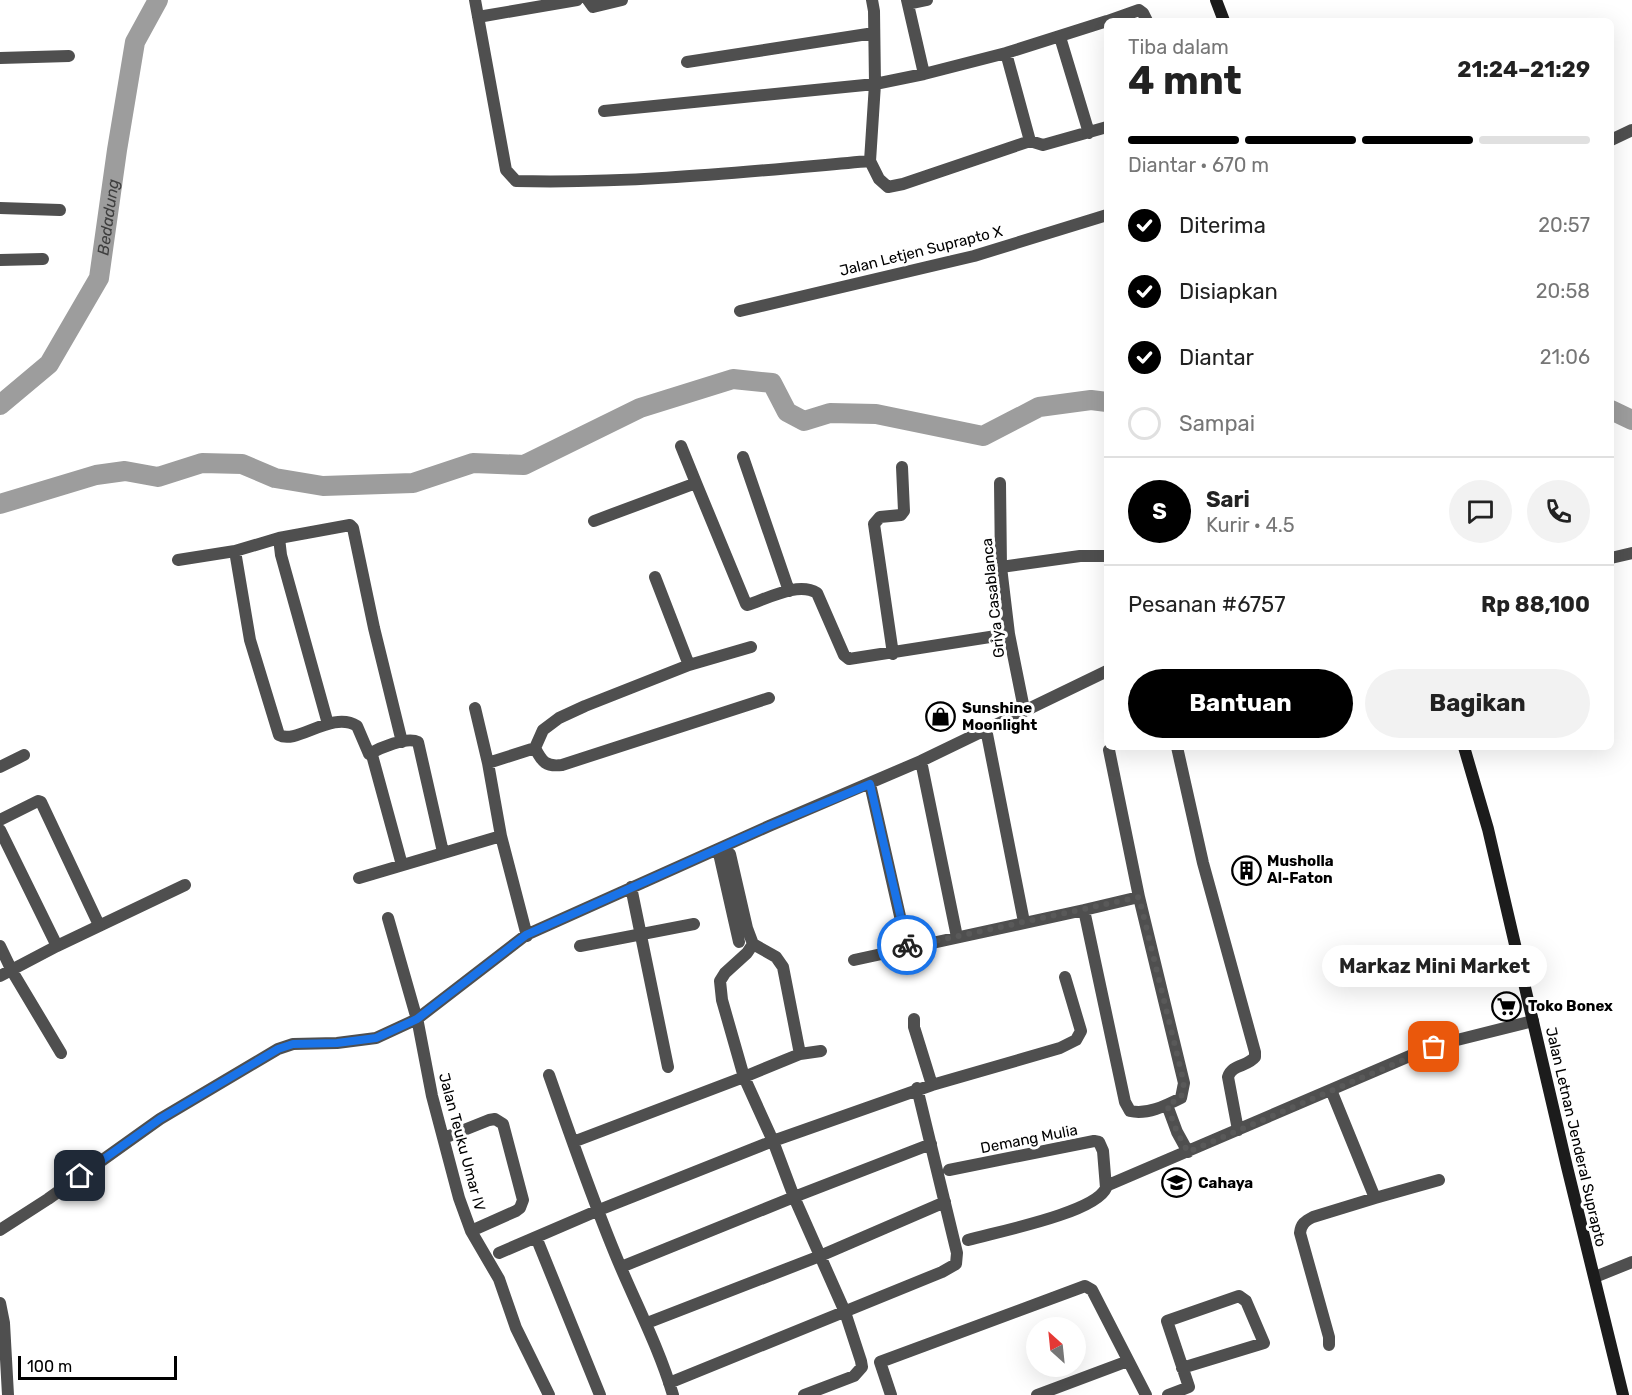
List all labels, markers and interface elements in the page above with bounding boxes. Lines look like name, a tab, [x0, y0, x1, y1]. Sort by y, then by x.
text: Tiba dalam	[1128, 35, 1229, 59]
text: 21:24–21:29	[1457, 56, 1590, 83]
text: 4 mnt	[1128, 58, 1242, 104]
text: Diantar · 670 m	[1128, 153, 1269, 177]
water label: Bedadung	[93, 177, 122, 256]
icon: check	[1128, 209, 1161, 242]
text: Diterima	[1179, 212, 1266, 239]
text: 20:57	[1538, 213, 1590, 237]
street label: Jalan Letjen Suprapto X	[838, 222, 1005, 280]
icon: check	[1128, 275, 1161, 308]
text: Disiapkan	[1179, 278, 1278, 305]
text: 20:58	[1536, 279, 1590, 303]
icon: check	[1128, 341, 1161, 374]
text: Diantar	[1179, 344, 1254, 371]
text: 21:06	[1540, 345, 1590, 369]
text: Sampai	[1179, 410, 1255, 437]
button: chat	[1449, 480, 1512, 543]
button: phone	[1527, 480, 1590, 543]
text: Sari	[1206, 486, 1250, 513]
text: S	[1152, 498, 1167, 525]
text: Kurir · 4.5	[1206, 513, 1295, 537]
street label: Griya Casablanca	[978, 537, 1008, 659]
text: Pesanan #6757	[1128, 591, 1285, 618]
text: Rp 88,100	[1481, 591, 1590, 618]
button: Bantuan	[1128, 669, 1353, 738]
button: Bagikan	[1365, 669, 1590, 738]
place label: Sunshine Moonlight	[962, 699, 1037, 734]
shop icon: Sunshine Moonlight	[925, 701, 957, 733]
place label: Musholla Al-Faton	[1267, 852, 1334, 887]
building icon: Musholla Al-Faton	[1230, 854, 1262, 886]
courier	[877, 915, 937, 975]
icon: bike	[891, 929, 924, 962]
callout: Markaz Mini Market	[1322, 945, 1546, 987]
text: Markaz Mini Market	[1339, 954, 1530, 978]
supermarket icon: Toko Bonex	[1491, 990, 1523, 1022]
place label: Toko Bonex	[1528, 997, 1613, 1015]
pin	[1408, 1021, 1459, 1072]
street label: Jalan Letnan Jenderal Suprapto	[1542, 1025, 1610, 1249]
icon: bag	[1417, 1030, 1450, 1063]
street label: Jalan Teuku Umar IV	[435, 1071, 489, 1213]
street label: Demang Mulia	[979, 1121, 1079, 1157]
pin	[54, 1150, 105, 1201]
icon: home	[63, 1159, 96, 1192]
school or university icon: Cahaya	[1161, 1167, 1193, 1199]
place label: Cahaya	[1198, 1174, 1253, 1192]
north arrow	[1026, 1317, 1086, 1377]
map controls	[1026, 1317, 1086, 1377]
scale bar	[18, 1353, 177, 1380]
text: 100 m	[27, 1357, 72, 1376]

